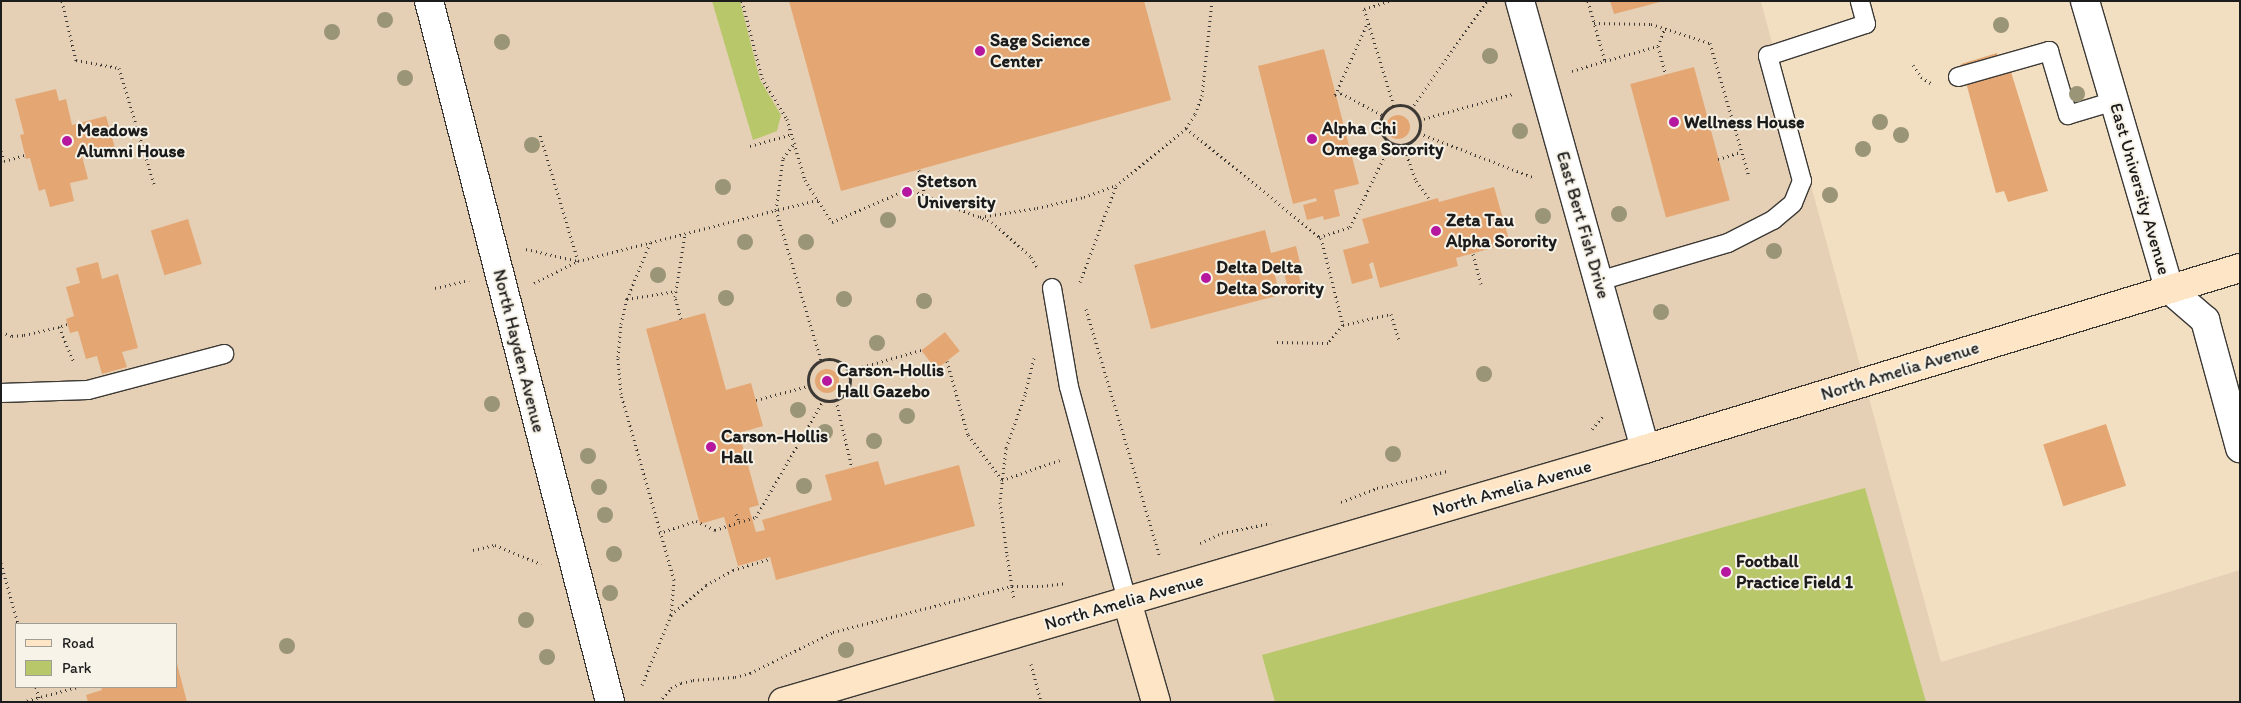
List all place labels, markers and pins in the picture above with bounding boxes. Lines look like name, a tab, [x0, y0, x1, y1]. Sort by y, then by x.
place label: Sage Science Center	[990, 30, 1090, 72]
marker: Sage Science Center	[974, 45, 986, 57]
place label: Wellness House	[1684, 111, 1805, 133]
marker: Wellness House	[1668, 116, 1680, 128]
place label: Alpha Chi Omega Sorority	[1322, 118, 1443, 160]
place label: Meadows Alumni House	[77, 120, 185, 162]
marker: Alpha Chi Omega Sorority	[1306, 133, 1318, 145]
marker: Meadows Alumni House	[61, 135, 73, 147]
place label: Stetson University	[917, 171, 996, 213]
marker: Stetson University	[901, 186, 913, 198]
place label: Zeta Tau Alpha Sorority	[1446, 210, 1557, 252]
marker: Zeta Tau Alpha Sorority	[1430, 225, 1442, 237]
place label: Delta Delta Delta Sorority	[1216, 257, 1323, 300]
marker: Delta Delta Delta Sorority	[1200, 272, 1212, 284]
place label: Carson-Hollis Hall Gazebo	[837, 360, 944, 402]
marker: Carson-Hollis Hall Gazebo	[821, 375, 833, 387]
place label: Carson-Hollis Hall	[721, 426, 828, 468]
marker: Carson-Hollis Hall	[705, 441, 717, 453]
place label: Football Practice Field 1	[1736, 551, 1853, 594]
marker: Football Practice Field 1	[1720, 566, 1732, 578]

